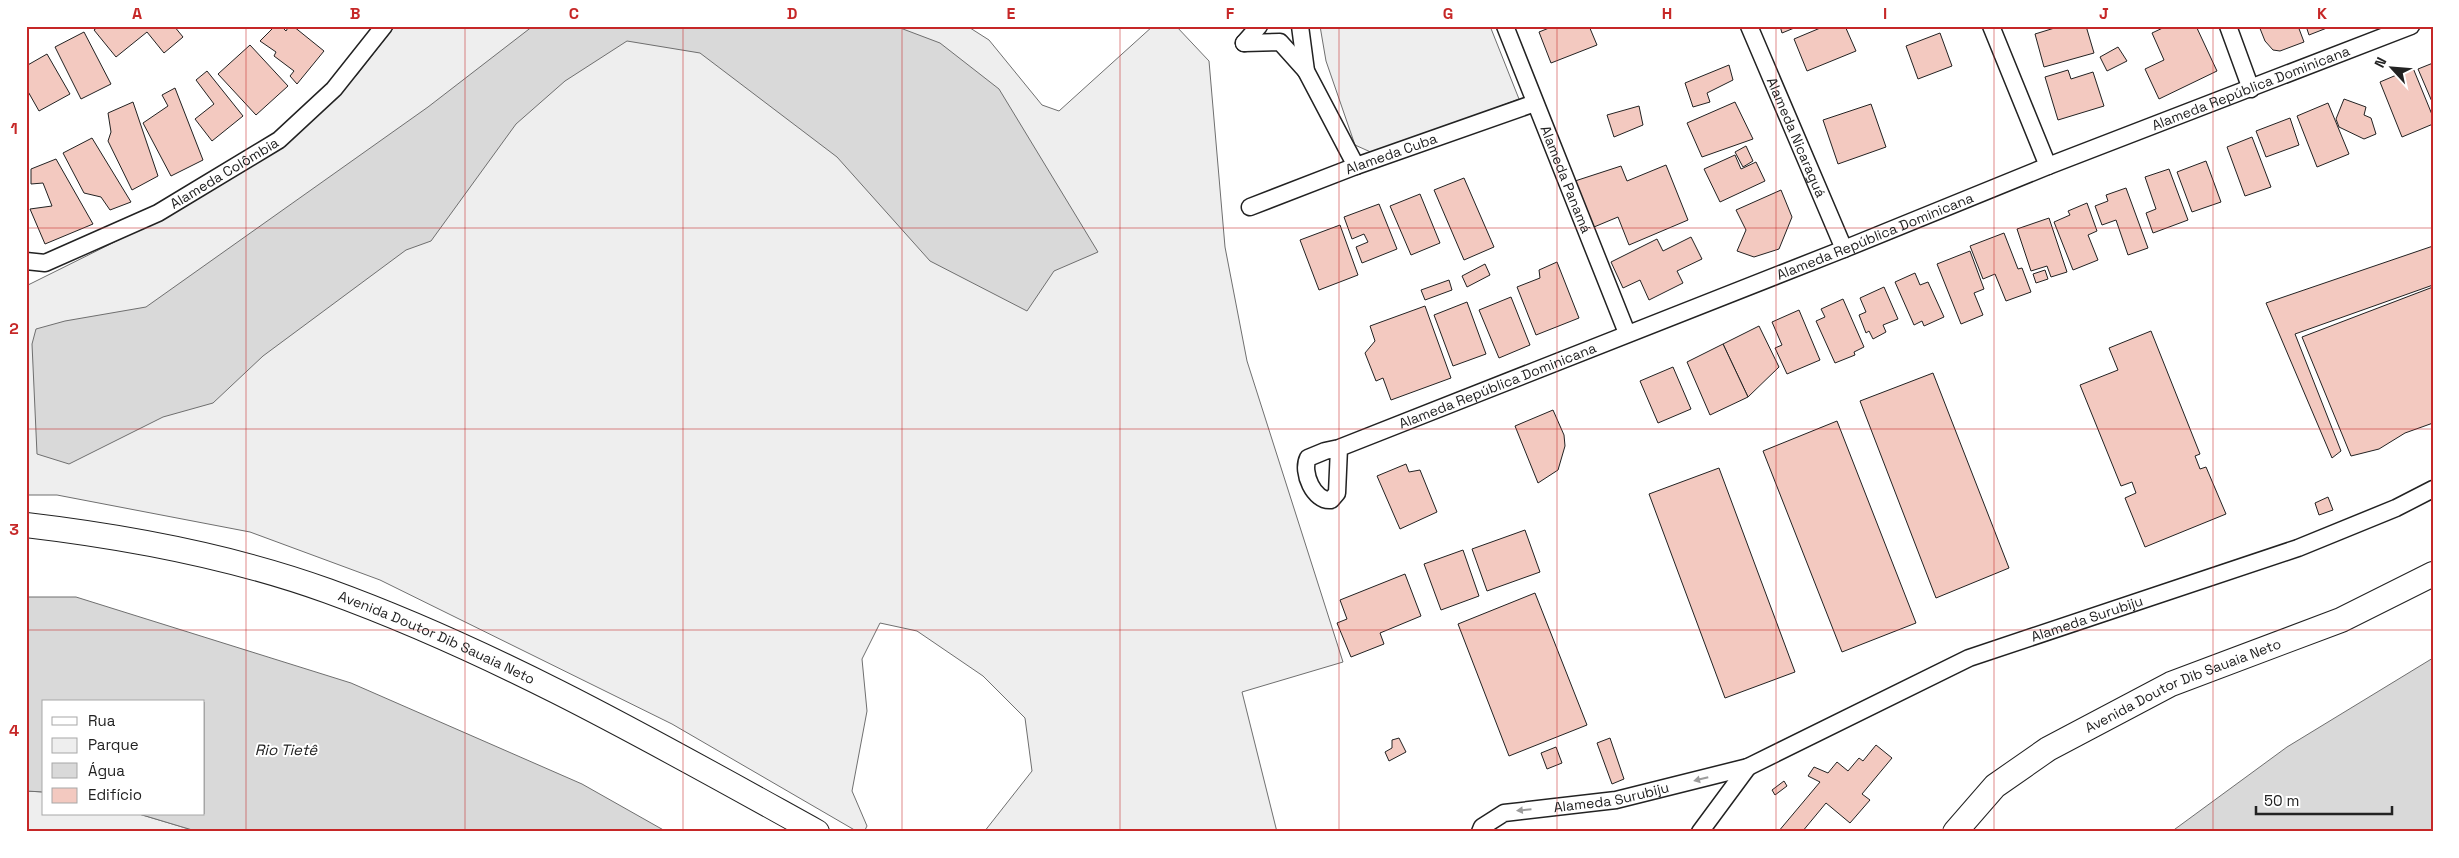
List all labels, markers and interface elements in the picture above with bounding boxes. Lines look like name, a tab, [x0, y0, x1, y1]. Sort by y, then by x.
text: A	[132, 3, 142, 24]
text: B	[350, 3, 360, 24]
text: C	[569, 3, 579, 24]
text: D	[787, 3, 797, 24]
text: E	[1007, 3, 1016, 24]
text: F	[1226, 3, 1235, 24]
text: G	[1443, 3, 1453, 24]
text: H	[1662, 3, 1672, 24]
text: I	[1883, 3, 1887, 24]
text: J	[2099, 3, 2109, 24]
text: K	[2317, 3, 2327, 24]
street label: Alameda República Dominicana	[2149, 42, 2352, 134]
north arrow	[2366, 42, 2416, 92]
text: N	[2370, 54, 2390, 70]
street label: Alameda Nicaraguá	[1763, 74, 1830, 200]
text: 1	[10, 118, 18, 139]
street label: Alameda Panamá	[1536, 123, 1595, 236]
street label: Alameda Cuba	[1343, 129, 1440, 178]
street label: Alameda Colômbia	[167, 133, 282, 213]
street label: Alameda República Dominicana	[1774, 188, 1976, 284]
text: 2	[9, 318, 19, 339]
street label: Alameda República Dominicana	[1396, 339, 1599, 433]
text: 3	[9, 519, 19, 540]
street label: Avenida Doutor Dib Sauaia Neto	[336, 587, 538, 688]
street label: Alameda Surubiju	[2029, 592, 2145, 646]
street label: Avenida Doutor Dib Sauaia Neto	[2082, 634, 2283, 737]
legend	[42, 700, 205, 816]
text: Rua	[88, 711, 116, 730]
text: 4	[9, 720, 19, 741]
text: Parque	[88, 735, 139, 754]
water label: Rio Tietê	[255, 740, 318, 759]
text: Água	[88, 761, 125, 780]
one-way arrow	[1694, 775, 1709, 783]
street label: Alameda Surubiju	[1553, 778, 1671, 816]
scale bar	[2256, 783, 2393, 815]
text: Edifício	[88, 785, 142, 804]
text: 50 m	[2264, 791, 2299, 810]
one-way arrow	[1516, 806, 1532, 814]

